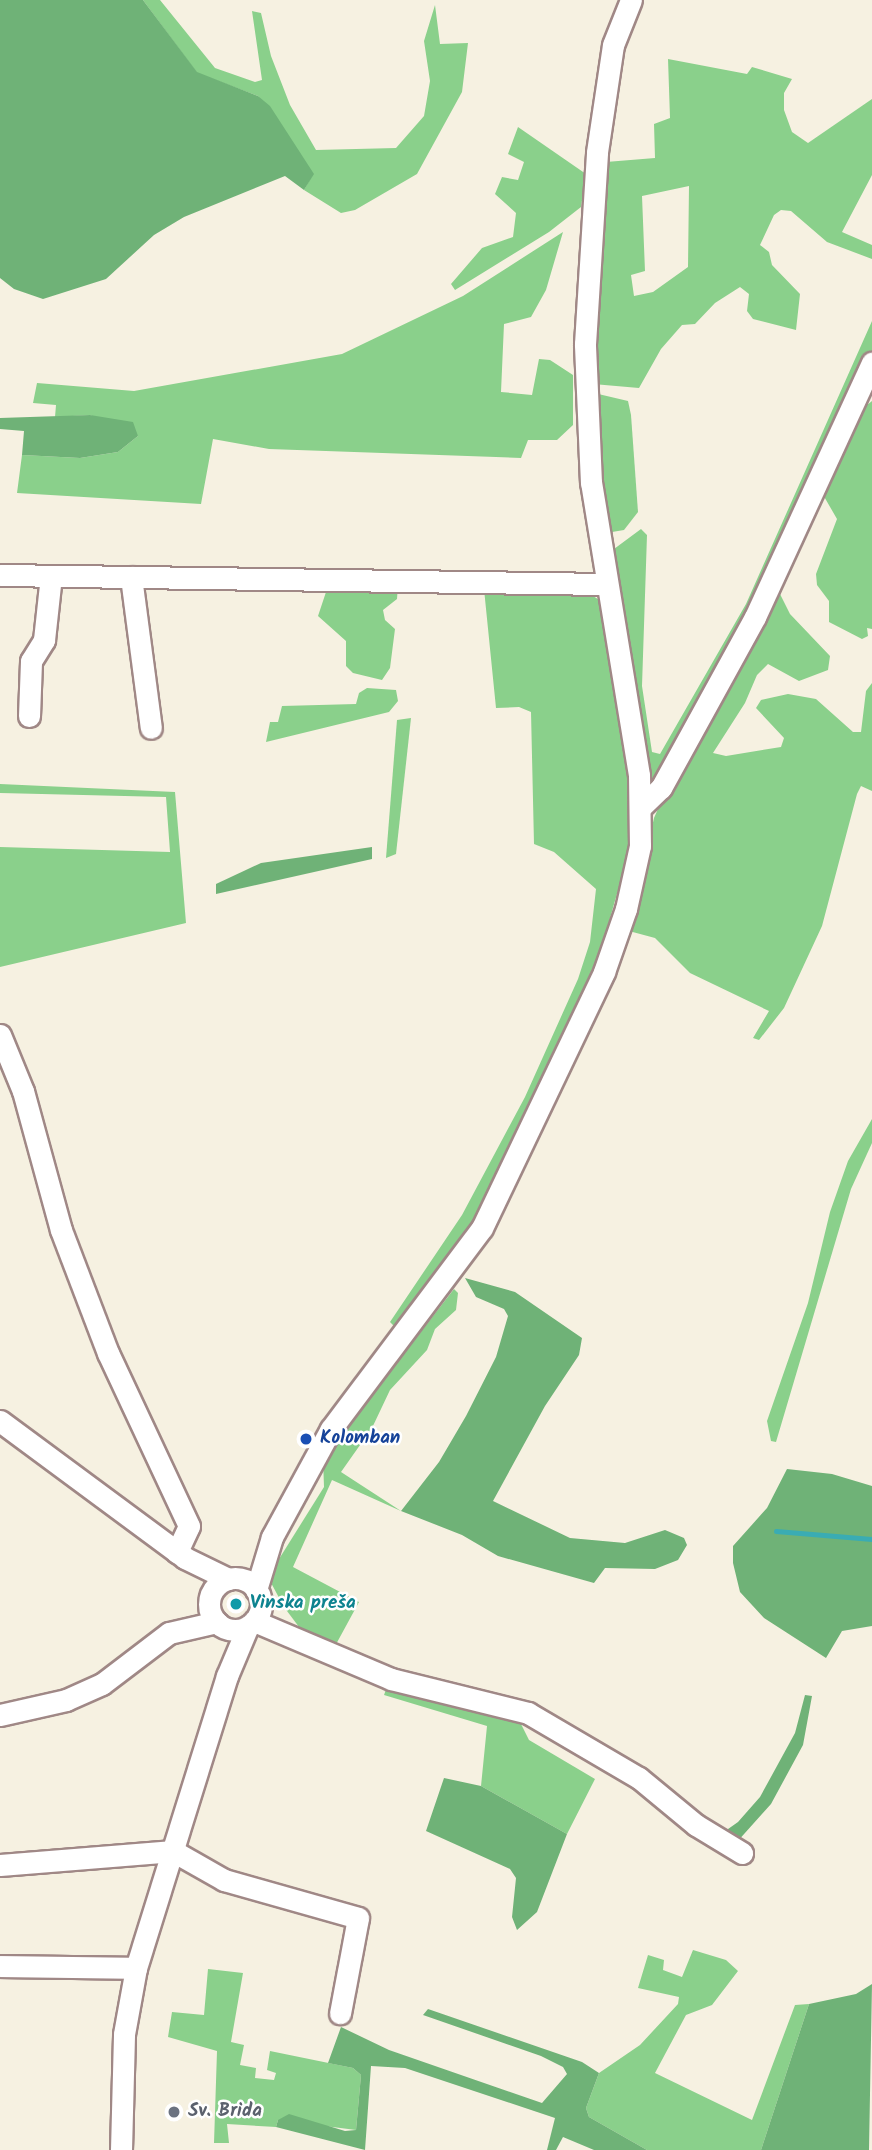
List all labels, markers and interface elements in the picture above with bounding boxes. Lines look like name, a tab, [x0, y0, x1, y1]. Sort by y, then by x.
place label: Kolomban	[320, 1428, 400, 1450]
marker: Kolomban	[298, 1431, 314, 1447]
place label: Vinska preša	[250, 1593, 356, 1615]
marker: Vinska preša	[228, 1596, 244, 1612]
place label: Sv. Brida	[188, 2101, 262, 2123]
marker: Sv. Brida	[166, 2104, 182, 2120]

